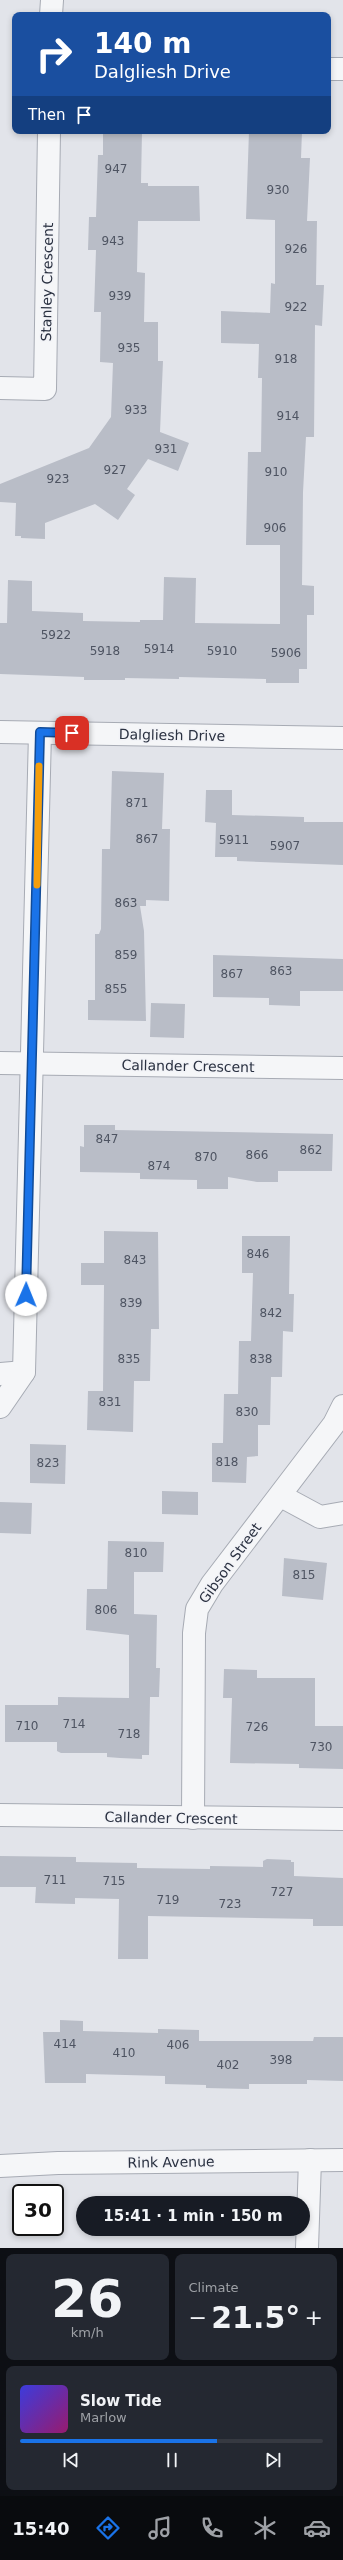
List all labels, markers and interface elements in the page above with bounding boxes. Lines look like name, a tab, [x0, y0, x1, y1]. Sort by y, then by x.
text: 140 m	[94, 27, 191, 60]
icon: right	[28, 28, 80, 80]
text: Dalgliesh Drive	[94, 61, 231, 82]
icon: arrive	[73, 104, 95, 126]
text: Then	[28, 106, 65, 124]
house number: 947	[105, 162, 127, 176]
house number: 930	[267, 183, 289, 197]
street label: Stanley Crescent	[38, 222, 56, 342]
house number: 943	[102, 234, 124, 248]
house number: 926	[285, 242, 307, 256]
house number: 939	[109, 289, 131, 303]
house number: 922	[285, 300, 307, 314]
house number: 935	[118, 341, 140, 355]
house number: 918	[275, 352, 297, 366]
house number: 933	[125, 403, 147, 417]
house number: 914	[277, 409, 299, 423]
house number: 931	[155, 442, 177, 456]
house number: 927	[104, 463, 126, 477]
house number: 910	[265, 465, 287, 479]
house number: 923	[47, 472, 69, 486]
house number: 906	[264, 521, 286, 535]
house number: 5922	[41, 628, 71, 642]
house number: 5914	[144, 642, 174, 656]
house number: 5918	[90, 644, 120, 658]
house number: 5910	[207, 644, 237, 658]
house number: 5906	[271, 646, 301, 660]
pin	[55, 716, 89, 750]
icon: arrive	[61, 722, 83, 744]
street label: Dalgliesh Drive	[119, 726, 225, 744]
house number: 871	[126, 796, 148, 810]
house number: 867	[136, 832, 158, 846]
house number: 5911	[219, 833, 249, 847]
house number: 5907	[270, 839, 300, 853]
house number: 863	[115, 896, 137, 910]
house number: 859	[115, 948, 137, 962]
house number: 863	[270, 964, 292, 978]
house number: 867	[221, 967, 243, 981]
house number: 855	[105, 982, 127, 996]
street label: Callander Crescent	[121, 1057, 255, 1075]
house number: 847	[96, 1132, 118, 1146]
house number: 862	[300, 1143, 322, 1157]
house number: 866	[246, 1148, 268, 1162]
house number: 870	[195, 1150, 217, 1164]
house number: 874	[148, 1159, 170, 1173]
house number: 846	[247, 1247, 269, 1261]
house number: 843	[124, 1253, 146, 1267]
position arrow	[5, 1274, 47, 1316]
house number: 839	[120, 1296, 142, 1310]
house number: 842	[260, 1306, 282, 1320]
house number: 835	[118, 1352, 140, 1366]
house number: 838	[250, 1352, 272, 1366]
house number: 831	[99, 1395, 121, 1409]
house number: 830	[236, 1405, 258, 1419]
house number: 818	[216, 1455, 238, 1469]
house number: 823	[37, 1456, 59, 1470]
street label: Gibson Street	[196, 1519, 265, 1606]
house number: 810	[125, 1546, 147, 1560]
house number: 815	[293, 1568, 315, 1582]
house number: 806	[95, 1603, 117, 1617]
house number: 714	[63, 1717, 85, 1731]
house number: 710	[16, 1719, 38, 1733]
house number: 726	[246, 1720, 268, 1734]
house number: 718	[118, 1727, 140, 1741]
house number: 730	[310, 1740, 332, 1754]
street label: Callander Crescent	[104, 1809, 238, 1827]
house number: 711	[44, 1873, 66, 1887]
house number: 715	[103, 1874, 125, 1888]
house number: 727	[271, 1885, 293, 1899]
house number: 719	[157, 1893, 179, 1907]
house number: 723	[219, 1897, 241, 1911]
house number: 414	[54, 2037, 76, 2051]
house number: 406	[167, 2038, 189, 2052]
house number: 410	[113, 2046, 135, 2060]
house number: 398	[270, 2053, 292, 2067]
house number: 402	[217, 2058, 239, 2072]
street label: Rink Avenue	[127, 2153, 215, 2171]
speed limit sign: 30	[12, 2184, 64, 2236]
text: 15:41 · 1 min · 150 m	[103, 2207, 283, 2225]
text: 26	[51, 2269, 123, 2329]
text: Climate	[189, 2280, 239, 2295]
text: 21.5°	[211, 2300, 300, 2335]
text: −	[189, 2305, 207, 2330]
text: +	[305, 2305, 323, 2330]
text: km/h	[71, 2325, 104, 2340]
text: Slow Tide	[80, 2392, 162, 2410]
text: Marlow	[80, 2410, 127, 2425]
icon: previous	[60, 2449, 82, 2471]
icon: pause	[161, 2449, 183, 2471]
icon: next	[262, 2449, 284, 2471]
icon: directions	[94, 2514, 122, 2542]
icon: music	[146, 2514, 174, 2542]
icon: phone	[198, 2514, 226, 2542]
icon: climate	[251, 2514, 279, 2542]
icon: car	[303, 2514, 331, 2542]
text: 15:40	[12, 2518, 69, 2539]

